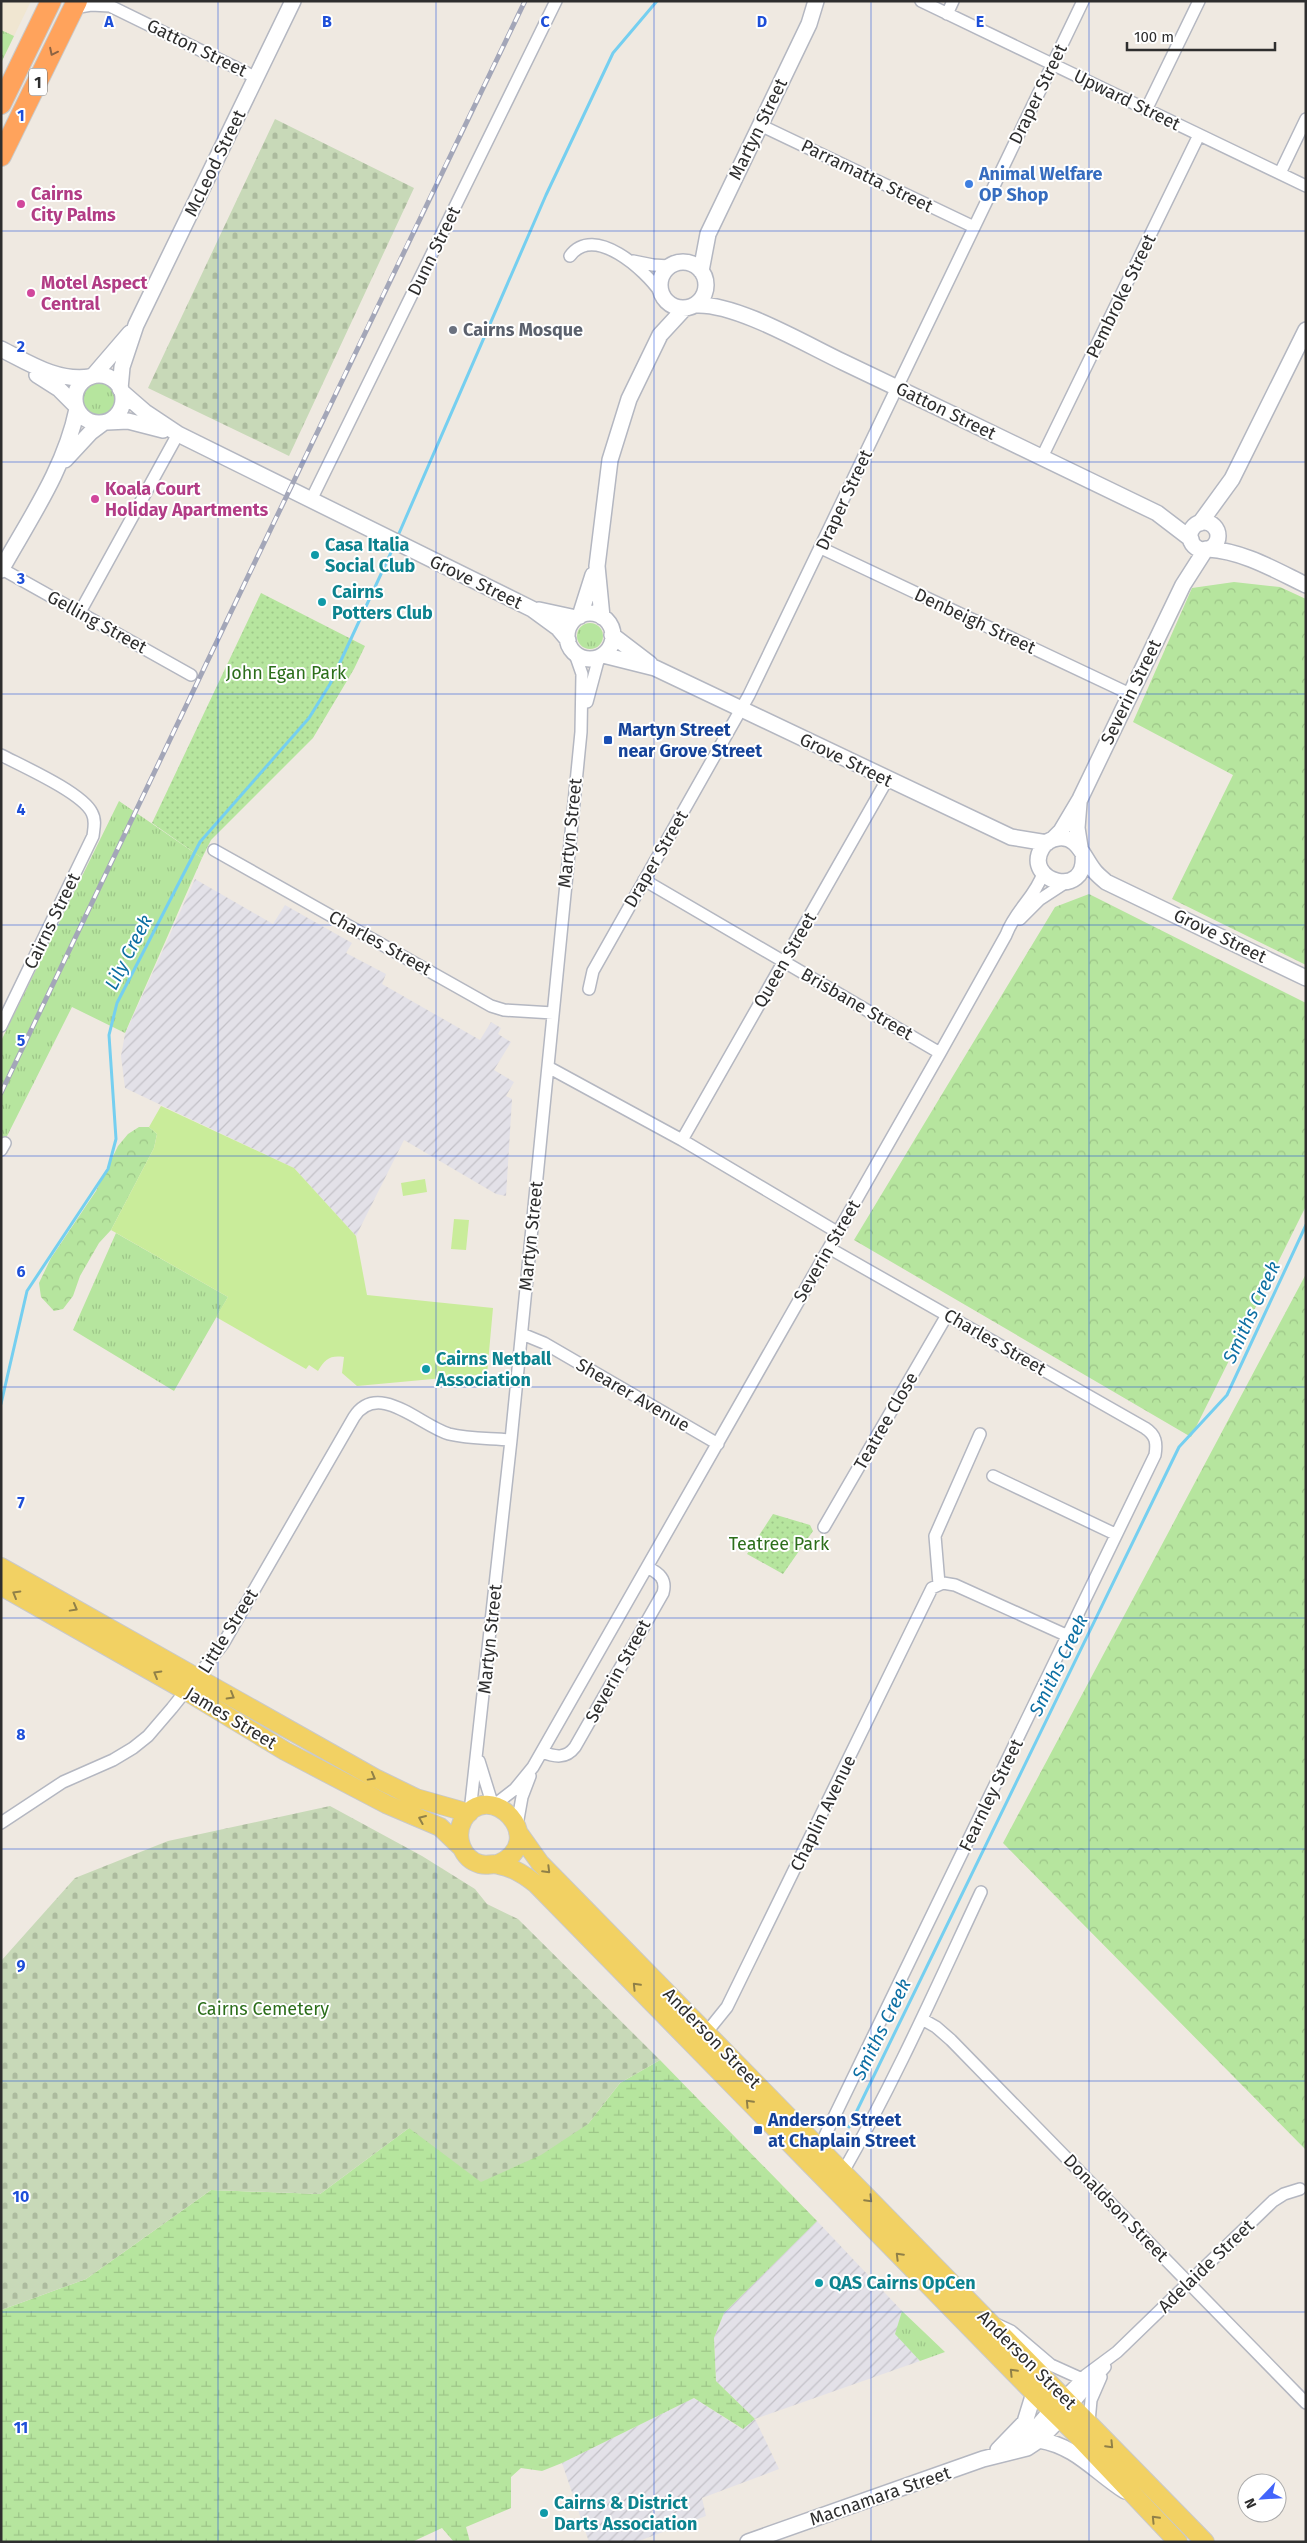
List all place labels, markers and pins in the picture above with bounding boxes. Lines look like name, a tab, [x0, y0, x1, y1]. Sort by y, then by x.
place label: Animal Welfare OP Shop	[978, 163, 1102, 206]
marker: Animal Welfare OP Shop	[963, 178, 975, 190]
place label: Cairns City Palms	[31, 183, 116, 226]
marker: Cairns City Palms	[15, 198, 27, 210]
place label: Motel Aspect Central	[41, 272, 148, 315]
marker: Motel Aspect Central	[25, 287, 37, 299]
place label: Cairns Mosque	[463, 319, 583, 341]
marker: Cairns Mosque	[447, 324, 459, 336]
place label: Koala Court Holiday Apartments	[105, 478, 269, 521]
marker: Koala Court Holiday Apartments	[89, 493, 101, 505]
place label: Casa Italia Social Club	[325, 534, 416, 577]
marker: Casa Italia Social Club	[309, 549, 321, 561]
place label: Cairns Potters Club	[332, 581, 433, 624]
marker: Cairns Potters Club	[316, 596, 328, 608]
place label: Martyn Street near Grove Street	[618, 719, 763, 762]
marker: Martyn Street near Grove Street	[602, 734, 614, 746]
place label: Cairns Netball Association	[435, 1348, 552, 1391]
marker: Cairns Netball Association	[420, 1363, 432, 1375]
place label: Anderson Street at Chaplain Street	[767, 2109, 917, 2152]
marker: Anderson Street at Chaplain Street	[752, 2124, 764, 2136]
place label: QAS Cairns OpCen	[829, 2272, 976, 2294]
marker: QAS Cairns OpCen	[813, 2277, 825, 2289]
place label: Cairns & District Darts Association	[554, 2492, 697, 2535]
marker: Cairns & District Darts Association	[538, 2507, 550, 2519]

